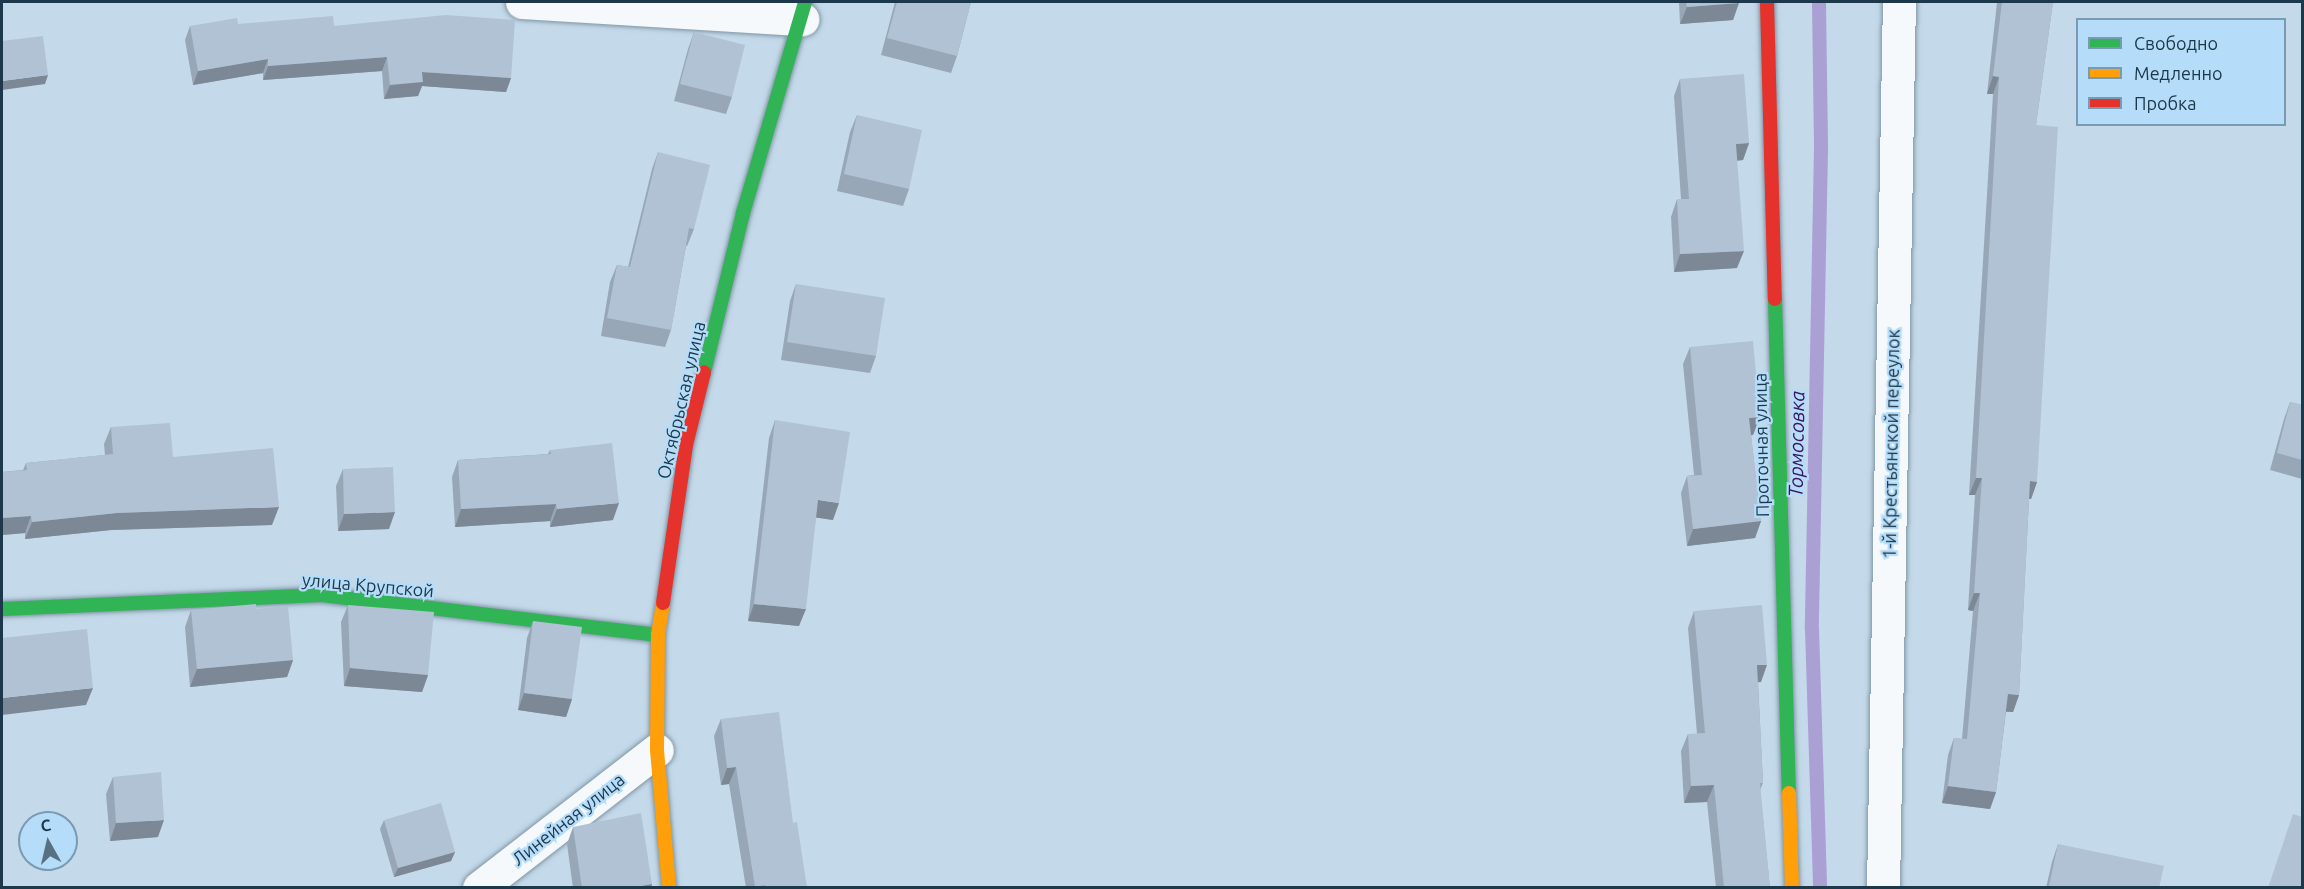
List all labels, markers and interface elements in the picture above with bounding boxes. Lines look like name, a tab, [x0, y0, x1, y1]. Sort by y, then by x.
legend	[2076, 18, 2286, 126]
text: Свободно	[2134, 33, 2218, 53]
text: Медленно	[2134, 63, 2223, 83]
text: Пробка	[2134, 93, 2197, 113]
street label: Октябрьская улица	[652, 319, 710, 481]
street label: 1-й Крестьянской переулок	[1878, 329, 1904, 559]
street label: Проточная улица	[1749, 373, 1773, 517]
water label: Тормосовка	[1783, 391, 1809, 497]
street label: улица Крупской	[301, 568, 435, 602]
street label: Линейная улица	[507, 768, 629, 870]
north arrow	[18, 811, 78, 871]
text: С	[39, 816, 52, 835]

